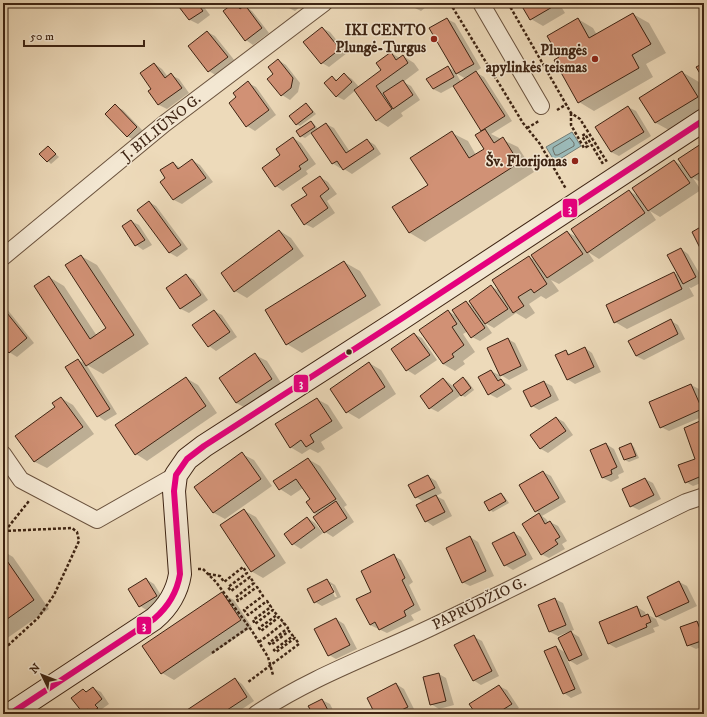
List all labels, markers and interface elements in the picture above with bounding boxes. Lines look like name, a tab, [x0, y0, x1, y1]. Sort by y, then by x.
place label: IKI CENTO Plungė-Turgus	[336, 21, 426, 57]
scale bar	[24, 22, 144, 48]
text: 50 m	[30, 29, 54, 44]
marker: IKI CENTO Plungė-Turgus	[429, 34, 439, 44]
place label: Plungės apylinkės teismas	[486, 41, 587, 77]
marker: Plungės apylinkės teismas	[590, 54, 600, 64]
street label: J. BILIŪNO G.	[116, 90, 205, 166]
place label: Šv. Florijonas	[486, 151, 567, 171]
marker: Šv. Florijonas	[570, 156, 580, 166]
line badge: 3	[562, 198, 578, 218]
text: 3	[568, 202, 572, 216]
unlabelled marker	[344, 347, 354, 357]
line badge: 3	[293, 374, 309, 393]
text: 3	[299, 377, 303, 391]
street label: PAPRŪDŽIO G.	[429, 572, 529, 634]
line badge: 3	[136, 616, 152, 635]
text: 3	[142, 619, 146, 633]
north arrow	[22, 655, 62, 695]
text: N	[27, 661, 44, 677]

